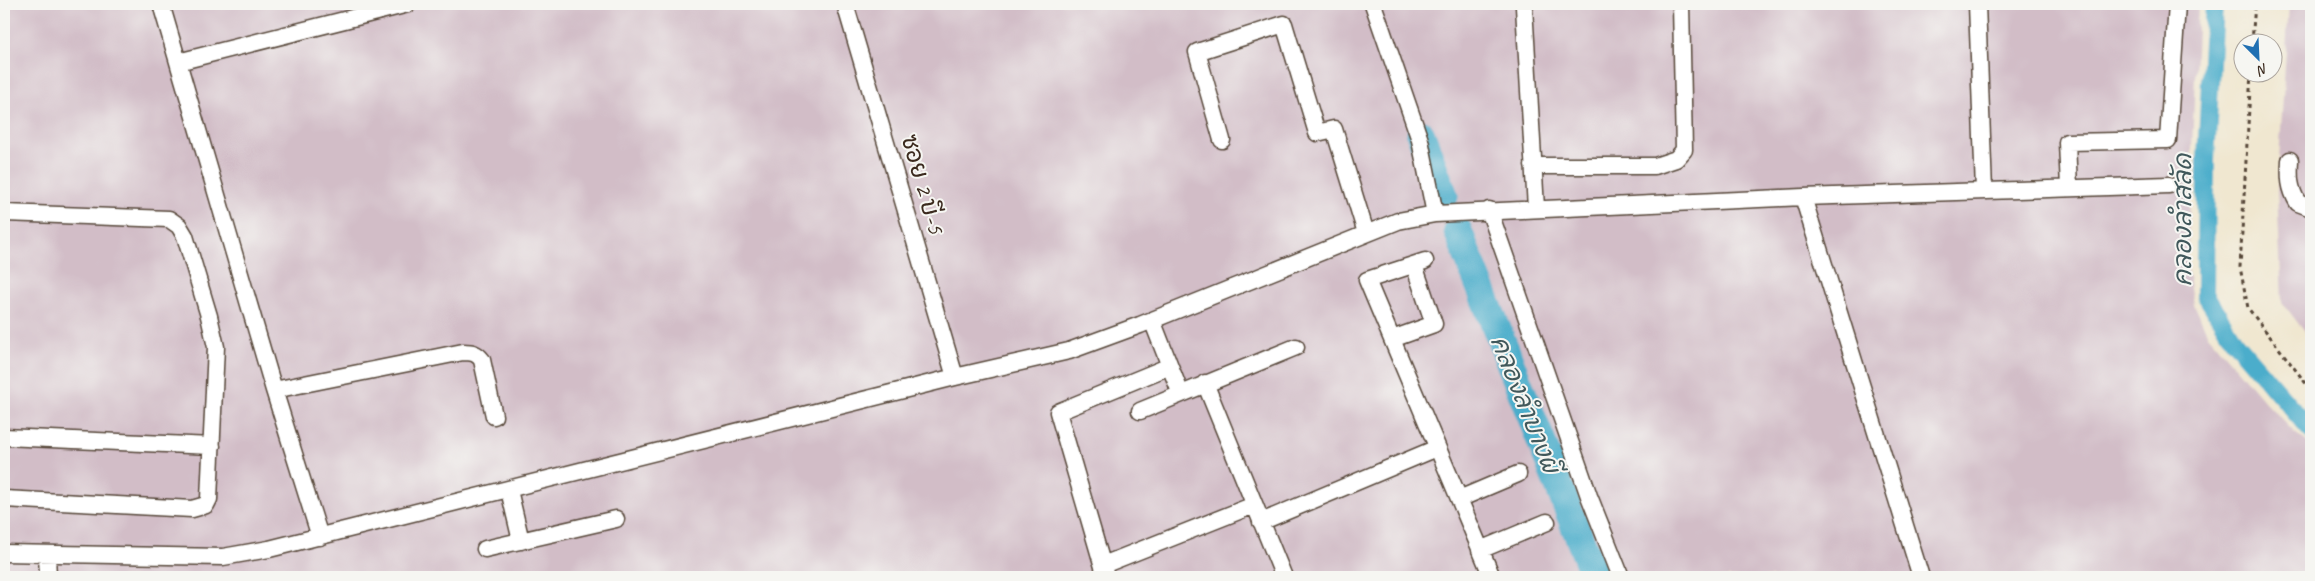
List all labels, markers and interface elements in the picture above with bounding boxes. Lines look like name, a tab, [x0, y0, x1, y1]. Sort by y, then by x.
north arrow	[2232, 32, 2282, 82]
text: N	[2254, 60, 2271, 80]
street label: ซอย 2 บี-5	[895, 131, 952, 238]
water label: คลองลำสลัด	[2167, 153, 2199, 286]
water label: คลองลำบางผี	[1483, 331, 1569, 482]

